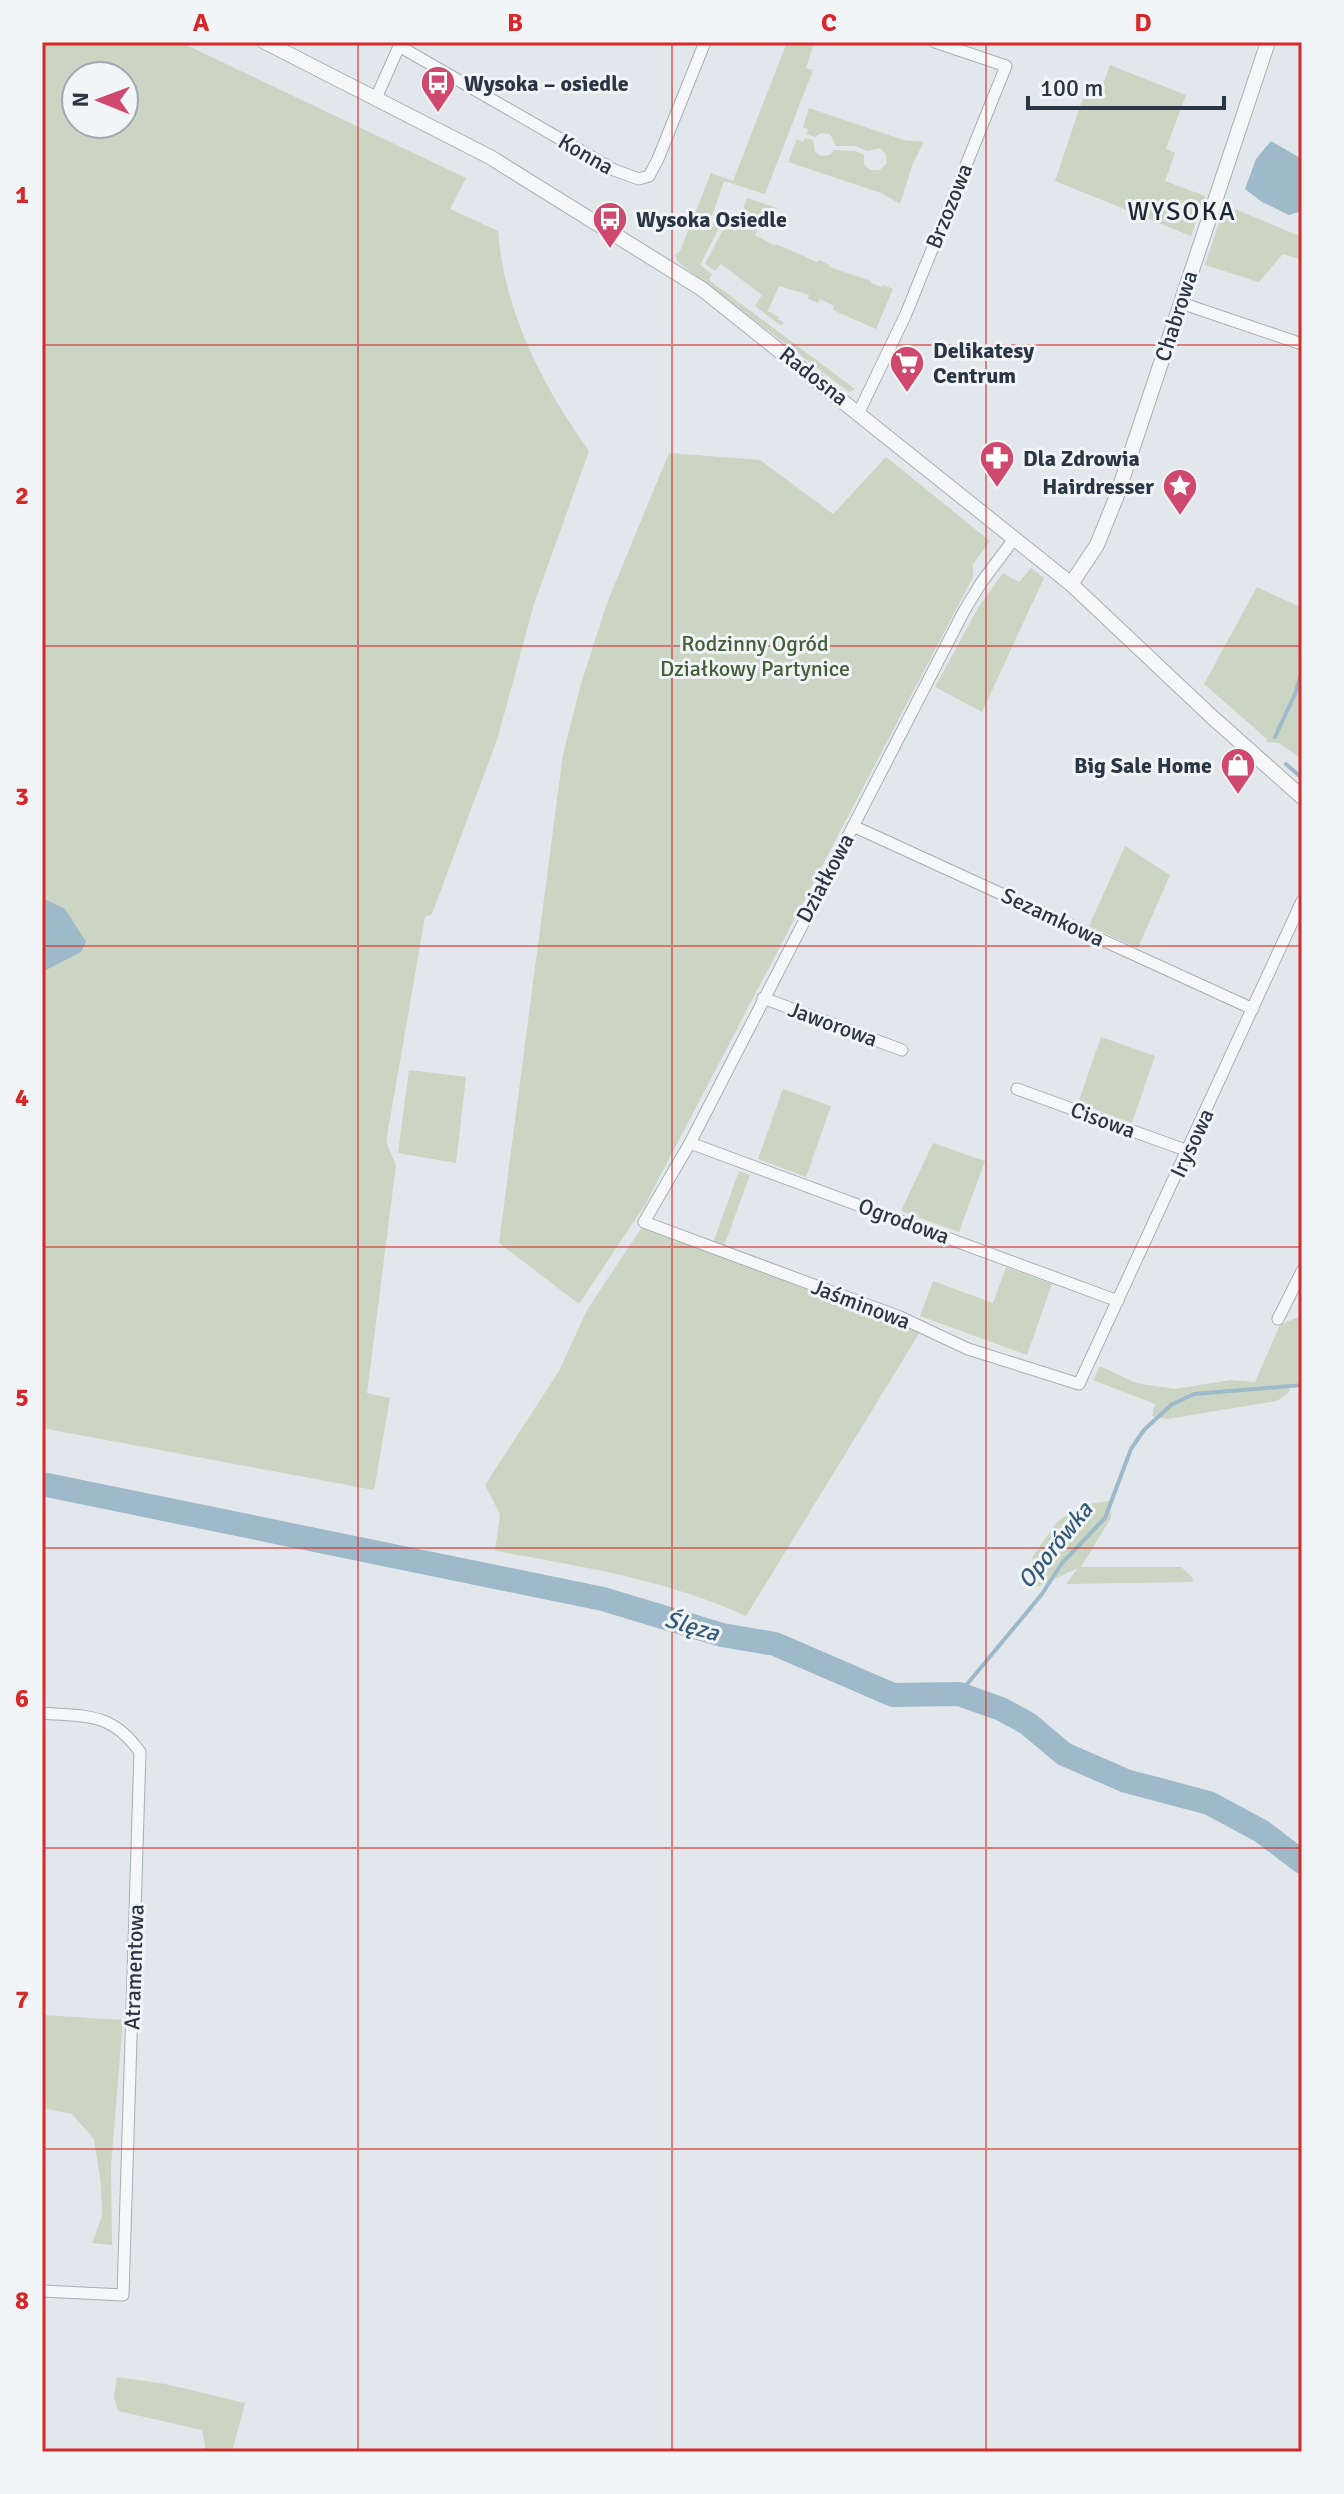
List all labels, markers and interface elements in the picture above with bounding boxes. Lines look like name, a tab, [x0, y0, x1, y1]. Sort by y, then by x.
text: A	[193, 7, 210, 39]
text: B	[507, 7, 523, 39]
text: C	[821, 7, 837, 39]
text: D	[1134, 7, 1152, 39]
north arrow	[60, 60, 140, 140]
scale bar	[1028, 60, 1224, 110]
bus stop icon: Wysoka – osiedle	[419, 64, 457, 114]
place label: Wysoka – osiedle	[464, 70, 629, 97]
text: 100 m	[1040, 73, 1103, 103]
text: N	[67, 92, 94, 108]
street label: Konna	[554, 127, 618, 181]
street label: Brzozowa	[920, 159, 978, 253]
text: 1	[15, 179, 29, 211]
district label: WYSOKA	[1127, 196, 1237, 228]
bus stop icon: Wysoka Osiedle	[591, 200, 629, 250]
place label: Wysoka Osiedle	[636, 206, 787, 233]
street label: Chabrowa	[1149, 267, 1203, 365]
place label: Delikatesy Centrum	[933, 337, 1034, 389]
street label: Radosna	[774, 341, 854, 411]
supermarket icon: Delikatesy Centrum	[888, 344, 926, 394]
pharmacy icon: Dla Zdrowia	[978, 439, 1016, 489]
place label: Dla Zdrowia	[1023, 445, 1140, 472]
place icon: Hairdresser	[1161, 467, 1199, 517]
place label: Hairdresser	[1042, 473, 1154, 500]
text: 2	[15, 480, 29, 512]
park label: Rodzinny Ogród Działkowy Partynice	[660, 630, 850, 682]
shop icon: Big Sale Home	[1219, 746, 1257, 796]
place label: Big Sale Home	[1074, 752, 1212, 779]
text: 3	[15, 781, 29, 813]
street label: Działkowa	[790, 829, 860, 927]
street label: Sezamkowa	[997, 881, 1109, 953]
street label: Jaworowa	[785, 995, 881, 1053]
text: 4	[15, 1082, 29, 1114]
street label: Cisowa	[1067, 1096, 1139, 1144]
street label: Irysowa	[1164, 1104, 1220, 1182]
street label: Ogrodowa	[855, 1192, 953, 1250]
street label: Jaśminowa	[808, 1273, 914, 1335]
text: 5	[15, 1382, 29, 1414]
water label: Oporówka	[1011, 1495, 1100, 1595]
water label: Ślęza	[661, 1604, 723, 1648]
text: 6	[15, 1683, 29, 1715]
street label: Atramentowa	[118, 1904, 150, 2030]
text: 7	[15, 1984, 29, 2016]
text: 8	[15, 2285, 29, 2317]

